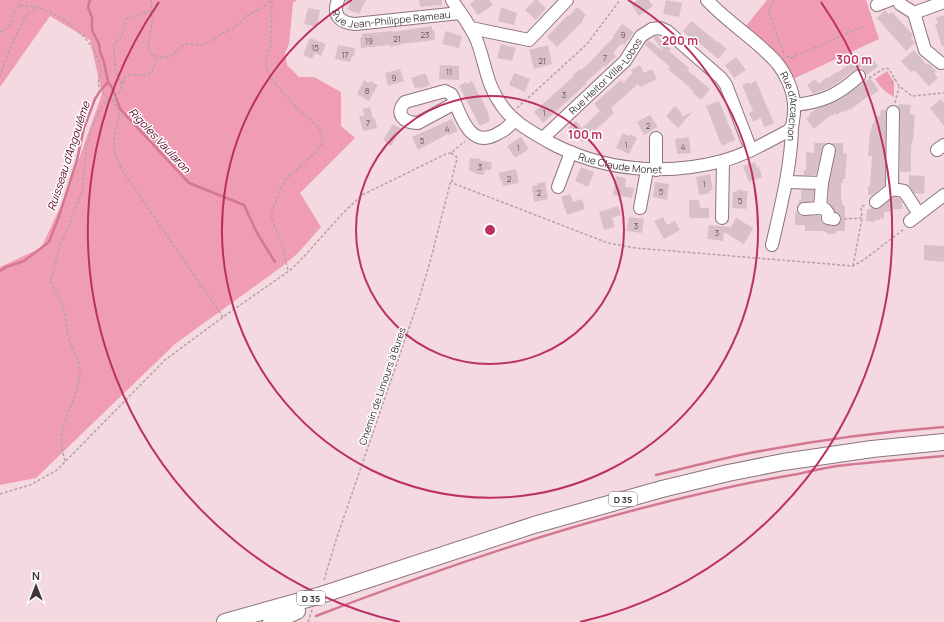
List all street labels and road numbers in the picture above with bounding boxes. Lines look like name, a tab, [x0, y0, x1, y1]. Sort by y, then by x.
street label: Rue Jean-Philippe Rameau	[329, 7, 451, 31]
street label: Rue Heitor Villa-Lobos	[565, 35, 645, 118]
street label: Rue d'Arcachon	[777, 69, 801, 142]
street label: Rue Claude Monet	[576, 149, 662, 176]
street label: Chemin de Limours à Bures	[355, 325, 409, 447]
road number: D 35	[609, 492, 637, 506]
road number: D 35	[297, 591, 325, 605]

